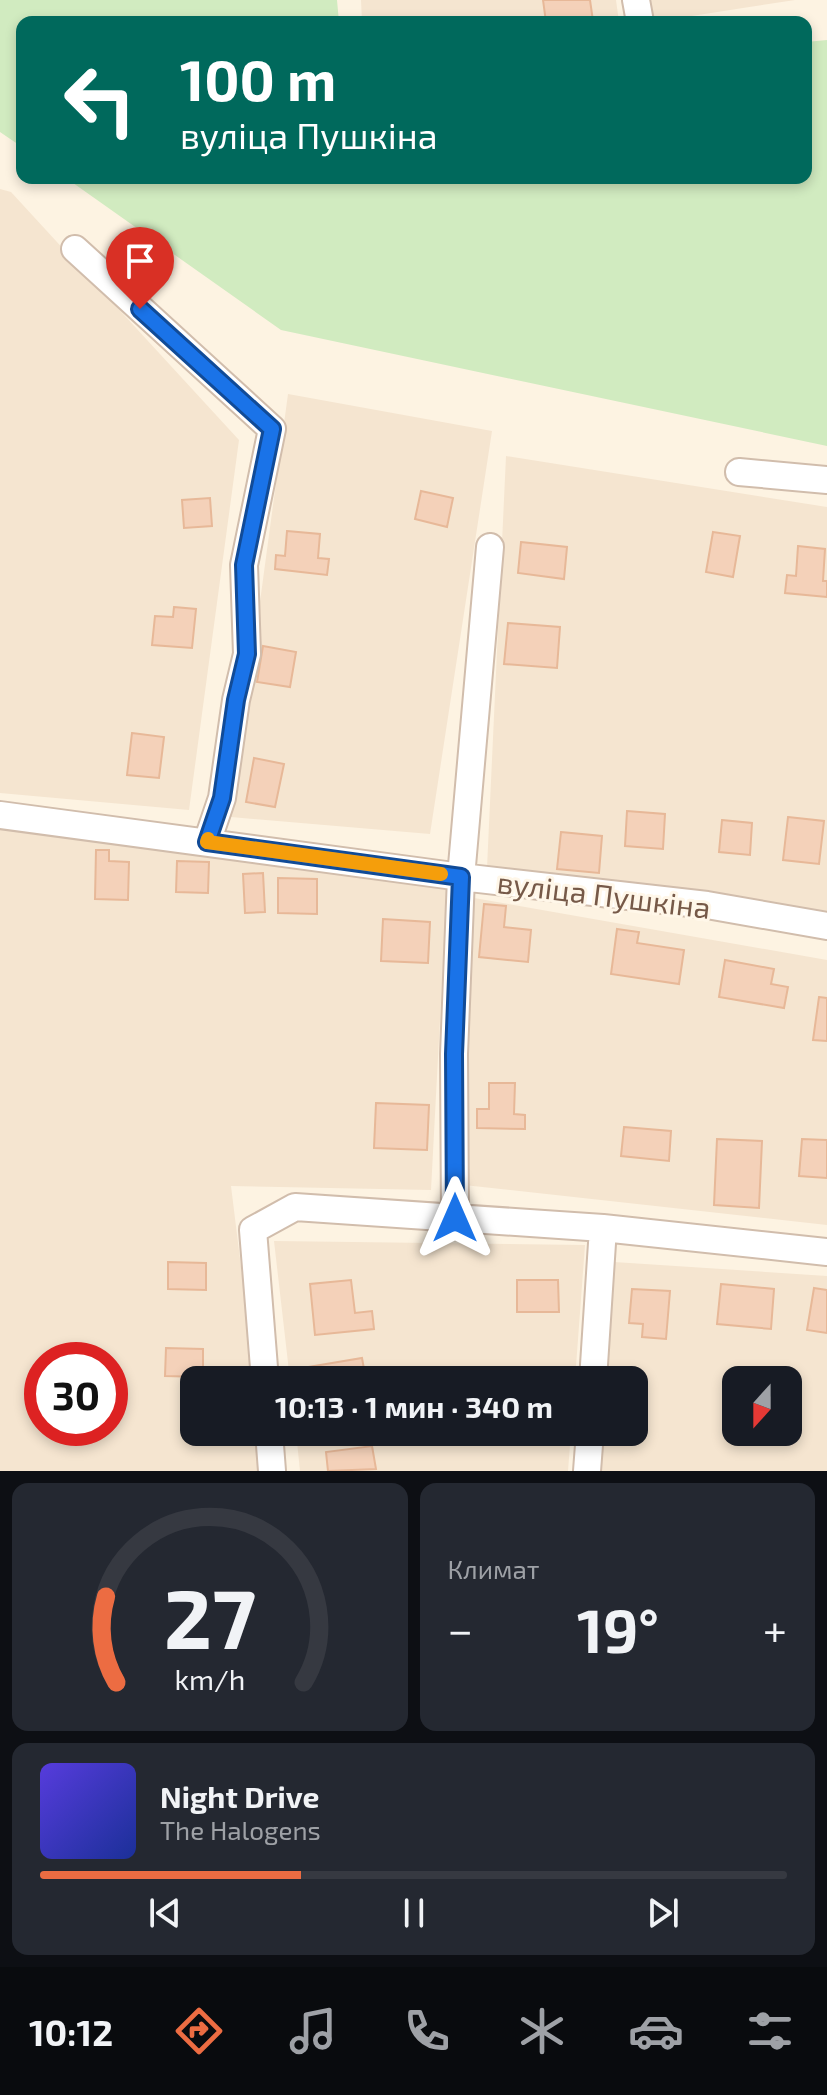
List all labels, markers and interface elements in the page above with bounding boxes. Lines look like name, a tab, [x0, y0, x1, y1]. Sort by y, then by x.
text: 100 m	[180, 45, 336, 112]
icon: left	[48, 48, 152, 152]
text: вуліца Пушкіна	[180, 113, 438, 156]
pin	[106, 227, 174, 309]
icon: arrive	[118, 239, 162, 283]
street label: вуліца Пушкіна	[495, 863, 713, 926]
position arrow	[413, 1176, 497, 1260]
speed limit sign: 30	[24, 1342, 128, 1446]
north arrow	[722, 1366, 802, 1446]
map controls	[722, 1366, 802, 1446]
text: 10:13 · 1 мин · 340 m	[275, 1388, 553, 1424]
text: Климат	[448, 1553, 540, 1584]
text: 27	[164, 1566, 256, 1666]
text: 19°	[577, 1593, 659, 1665]
text: −	[448, 1602, 473, 1655]
text: +	[763, 1602, 787, 1655]
text: km/h	[174, 1661, 245, 1696]
text: Night Drive	[160, 1778, 319, 1814]
text: The Halogens	[160, 1814, 321, 1845]
icon: previous	[143, 1891, 187, 1935]
icon: pause	[392, 1891, 436, 1935]
icon: next	[641, 1891, 685, 1935]
icon: directions	[171, 2003, 227, 2059]
icon: music	[285, 2003, 341, 2059]
icon: phone	[399, 2003, 455, 2059]
icon: climate	[514, 2003, 570, 2059]
icon: car	[628, 2003, 684, 2059]
icon: filters	[742, 2003, 798, 2059]
text: 10:12	[29, 2010, 113, 2053]

